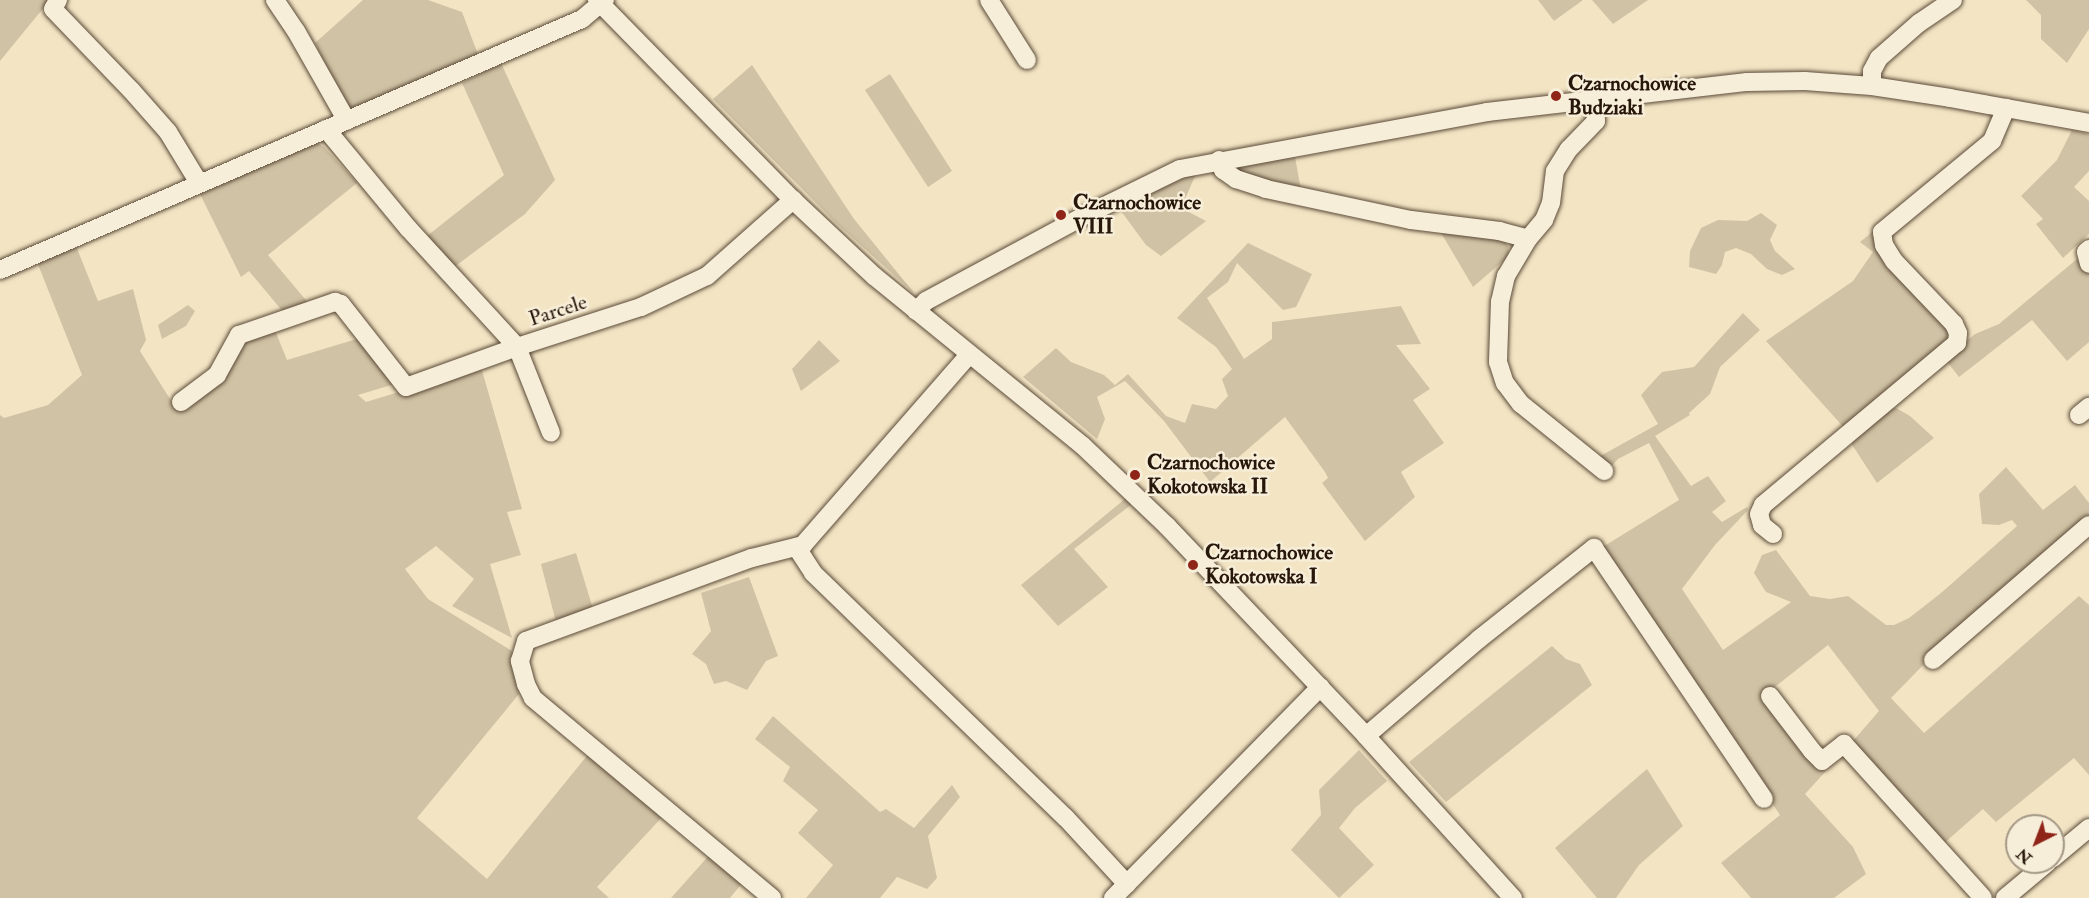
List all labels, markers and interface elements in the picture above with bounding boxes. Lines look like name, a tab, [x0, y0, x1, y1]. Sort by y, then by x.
place label: Czarnochowice Budziaki	[1568, 71, 1696, 121]
marker: Czarnochowice Budziaki	[1549, 89, 1563, 103]
place label: Czarnochowice VIII	[1073, 190, 1201, 240]
marker: Czarnochowice VIII	[1054, 208, 1068, 222]
street label: Parcele	[526, 290, 590, 332]
place label: Czarnochowice Kokotowska II	[1147, 450, 1275, 500]
marker: Czarnochowice Kokotowska II	[1128, 468, 1142, 482]
place label: Czarnochowice Kokotowska I	[1205, 540, 1333, 590]
marker: Czarnochowice Kokotowska I	[1186, 558, 1200, 572]
north arrow	[2005, 814, 2065, 874]
text: N	[2012, 844, 2036, 868]

